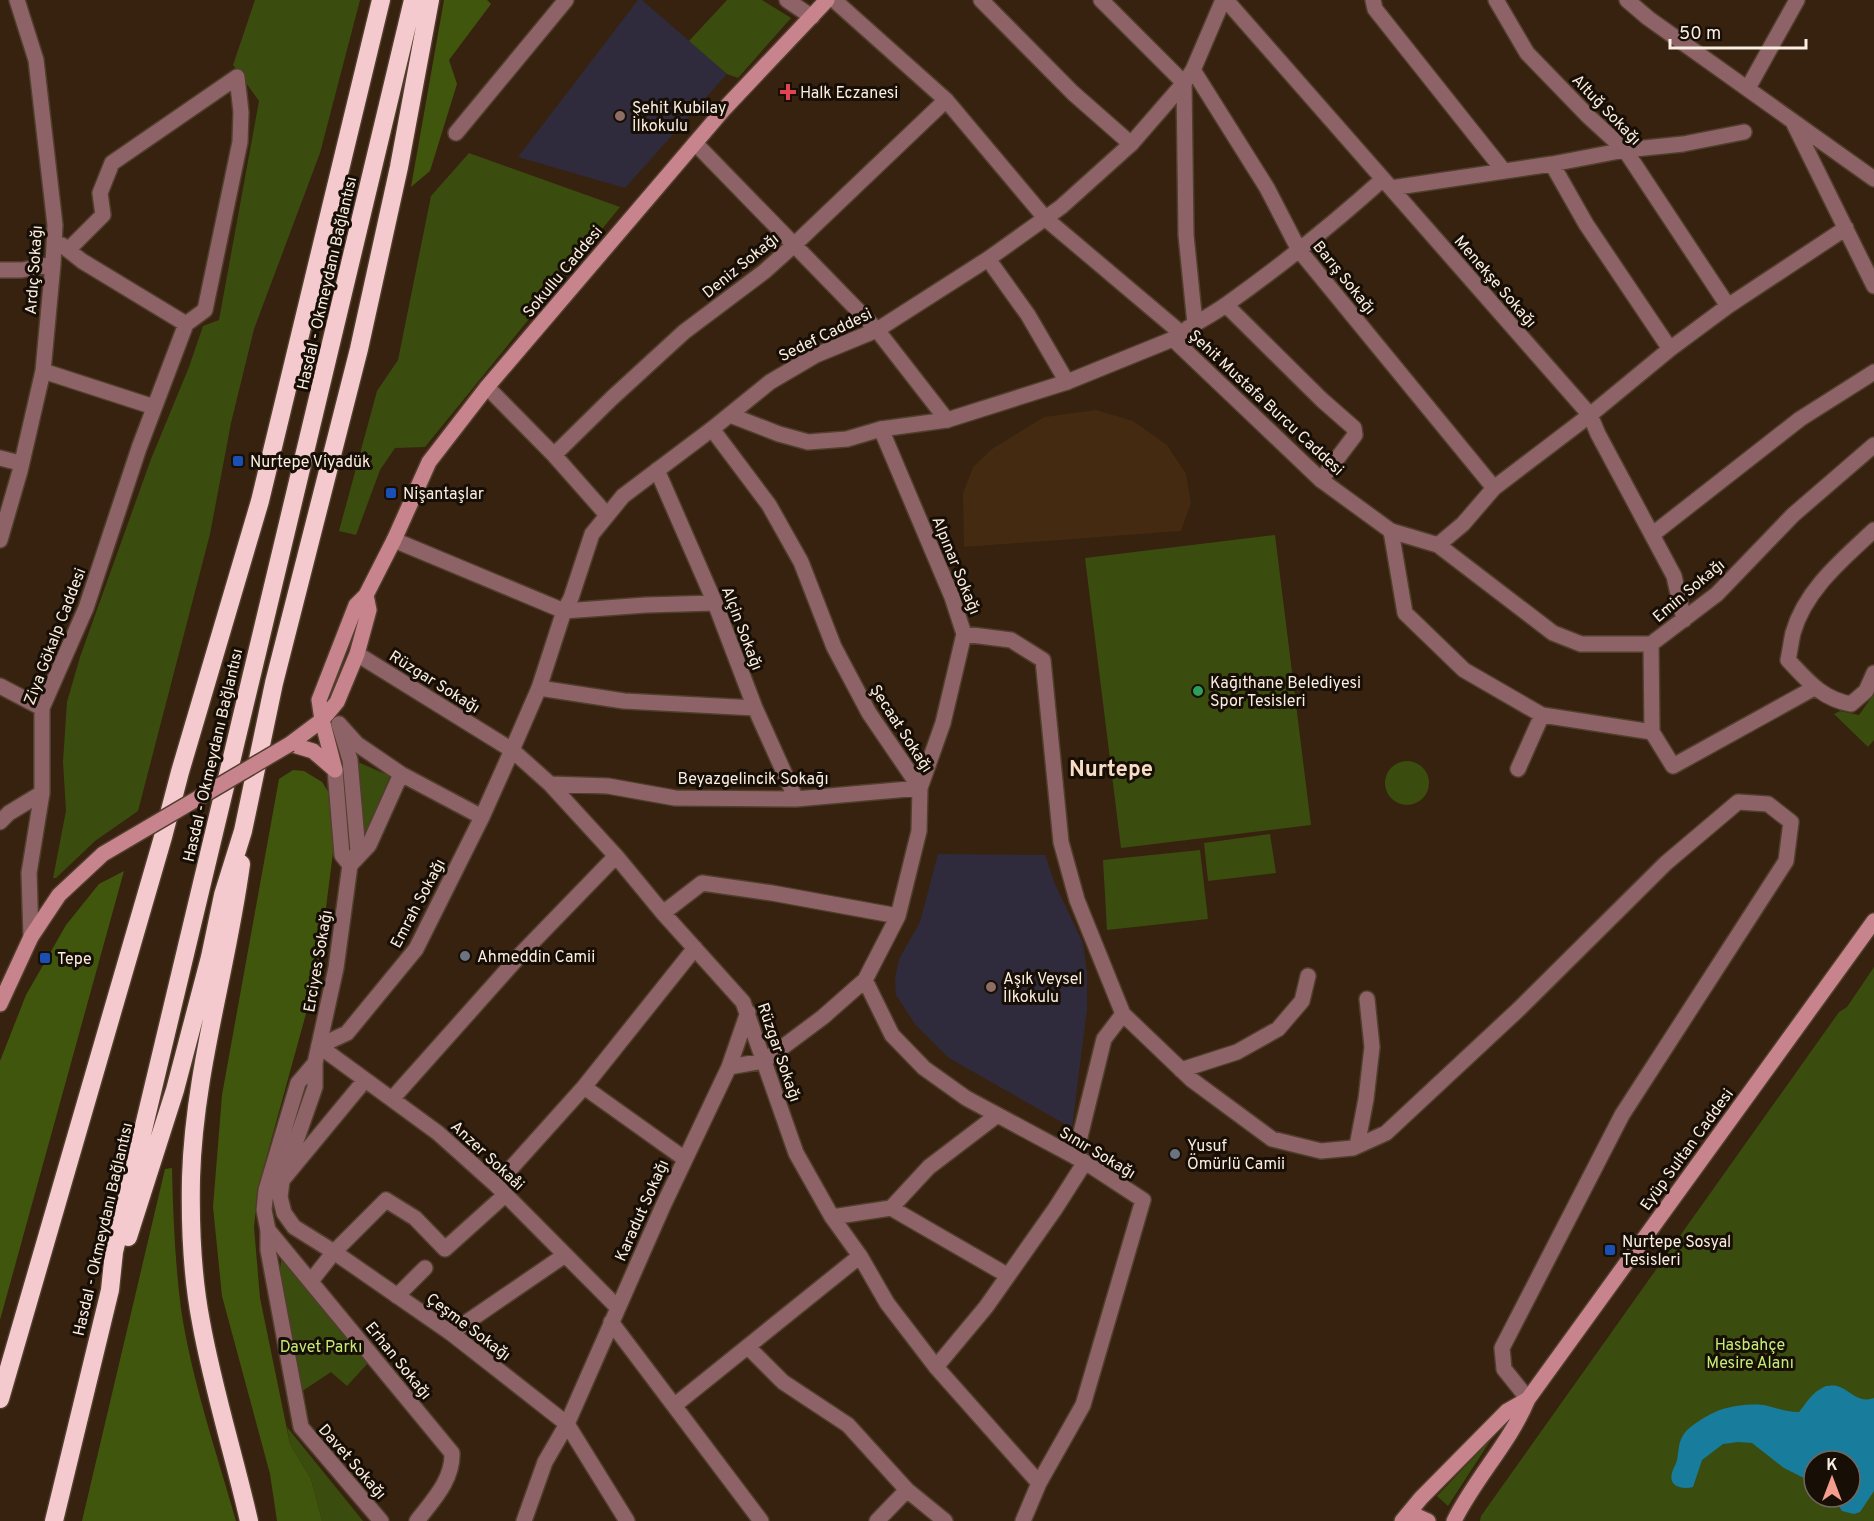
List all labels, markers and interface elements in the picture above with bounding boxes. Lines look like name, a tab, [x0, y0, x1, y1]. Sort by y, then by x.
scale bar	[1670, 12, 1806, 50]
text: 50 m	[1679, 23, 1721, 46]
street label: Altuğ Sokağı	[1567, 71, 1644, 150]
place label: Halk Eczanesi	[800, 84, 898, 104]
marker: Halk Eczanesi	[781, 85, 795, 99]
place label: Şehit Kubilay İlkokulu	[632, 99, 726, 137]
marker: Şehit Kubilay İlkokulu	[613, 109, 627, 123]
street label: Hasdal - Okmeydanı Bağlantısı	[294, 175, 362, 392]
street label: Sokullu Caddesi	[519, 222, 608, 322]
street label: Ardıç Sokağı	[22, 225, 48, 316]
street label: Deniz Sokağı	[699, 230, 784, 303]
street label: Menekşe Sokağı	[1449, 232, 1540, 332]
street label: Barış Sokağı	[1308, 237, 1379, 319]
street label: Sedef Caddesi	[776, 305, 876, 367]
street label: Şehit Mustafa Burcu Caddesi	[1184, 326, 1347, 481]
place label: Nurtepe Viyadük	[250, 453, 370, 473]
marker: Nurtepe Viyadük	[231, 454, 245, 468]
place label: Nişantaşlar	[403, 485, 484, 505]
marker: Nişantaşlar	[384, 486, 398, 500]
street label: Alpınar Sokağı	[926, 514, 984, 618]
street label: Emin Sokağı	[1649, 556, 1729, 627]
street label: Ziya Gökalp Caddesi	[21, 565, 91, 708]
street label: Alçin Sokağı	[716, 584, 766, 673]
street label: Hasdal - Okmeydanı Bağlantısı	[180, 647, 248, 864]
street label: Rüzgar Sokağı	[385, 647, 483, 719]
place label: Kağıthane Belediyesi Spor Tesisleri	[1210, 674, 1361, 712]
street label: Şecaat Sokağı	[865, 681, 936, 777]
marker: Kağıthane Belediyesi Spor Tesisleri	[1191, 684, 1205, 698]
district label: Nurtepe	[1069, 757, 1153, 784]
street label: Beyazgelincik Sokağı	[678, 770, 828, 790]
street label: Emrah Sokağı	[387, 856, 451, 952]
street label: Erciyes Sokağı	[300, 909, 338, 1014]
place label: Ahmeddin Camii	[477, 948, 595, 968]
marker: Ahmeddin Camii	[458, 949, 472, 963]
place label: Tepe	[57, 950, 92, 970]
marker: Tepe	[38, 951, 52, 965]
place label: Aşık Veysel İlkokulu	[1003, 970, 1082, 1008]
marker: Aşık Veysel İlkokulu	[984, 980, 998, 994]
street label: Rüzgar Sokağı	[752, 1000, 804, 1105]
street label: Eyüp Sultan Caddesi	[1637, 1085, 1739, 1215]
street label: Anzer Sokaåi	[446, 1117, 528, 1196]
street label: Hasdal - Okmeydanı Bağlantısı	[70, 1121, 138, 1338]
street label: Sınır Sokağı	[1055, 1123, 1139, 1184]
place label: Yusuf Ömürlü Camii	[1187, 1137, 1285, 1175]
marker: Yusuf Ömürlü Camii	[1168, 1147, 1182, 1161]
street label: Karadut Sokağı	[611, 1157, 674, 1265]
place label: Nurtepe Sosyal Tesisleri	[1622, 1233, 1731, 1271]
marker: Nurtepe Sosyal Tesisleri	[1603, 1243, 1617, 1257]
street label: Çeşme Sokağı	[422, 1289, 514, 1366]
street label: Erhan Sokağı	[360, 1318, 435, 1404]
park label: Hasbahçe Mesire Alanı	[1706, 1336, 1794, 1374]
park label: Davet Parkı	[280, 1338, 362, 1358]
street label: Davet Sokağı	[313, 1420, 390, 1504]
north arrow	[1802, 1449, 1862, 1509]
text: K	[1826, 1456, 1838, 1476]

